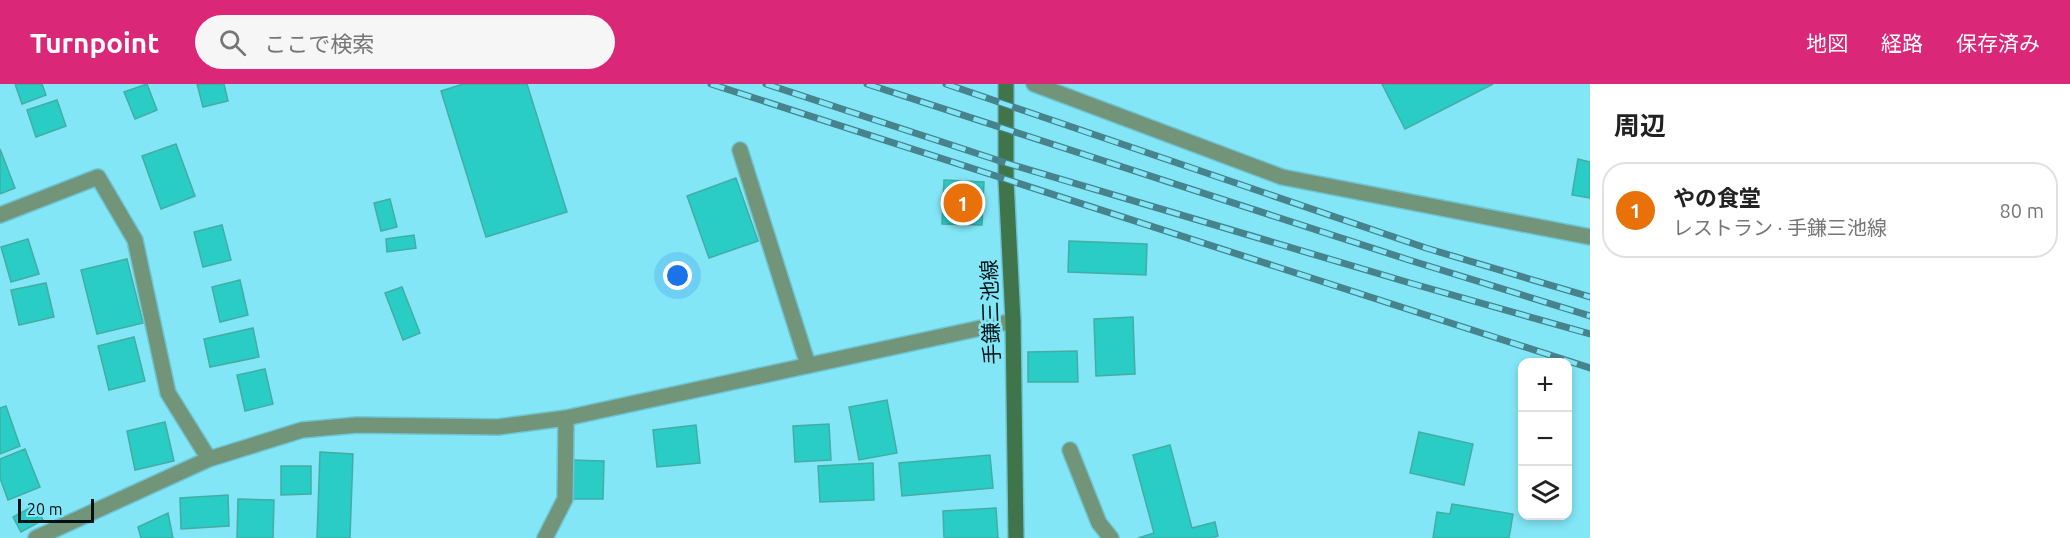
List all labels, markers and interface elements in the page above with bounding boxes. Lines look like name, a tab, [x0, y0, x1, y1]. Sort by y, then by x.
search box	[195, 15, 615, 69]
icon: search	[216, 26, 249, 59]
text: Turnpoint	[30, 27, 159, 58]
text: ここで検索	[264, 31, 374, 56]
text: 地図	[1806, 31, 1848, 55]
text: 経路	[1881, 31, 1923, 55]
text: 保存済み	[1956, 31, 2040, 55]
text: 周辺	[1614, 111, 1666, 140]
pin: 1	[944, 180, 982, 226]
text: やの食堂	[1673, 185, 1761, 210]
text: 1	[1630, 199, 1641, 222]
text: 80 m	[2000, 199, 2044, 222]
text: レストラン · 手鎌三池線	[1673, 216, 1887, 239]
street label: 手鎌三池線	[976, 259, 1004, 365]
your location	[663, 261, 692, 290]
map controls	[1518, 358, 1572, 520]
button: +	[1518, 358, 1572, 412]
button: −	[1518, 412, 1572, 466]
button: layers	[1518, 466, 1572, 520]
scale bar	[18, 496, 94, 524]
text: 20 m	[27, 500, 63, 518]

